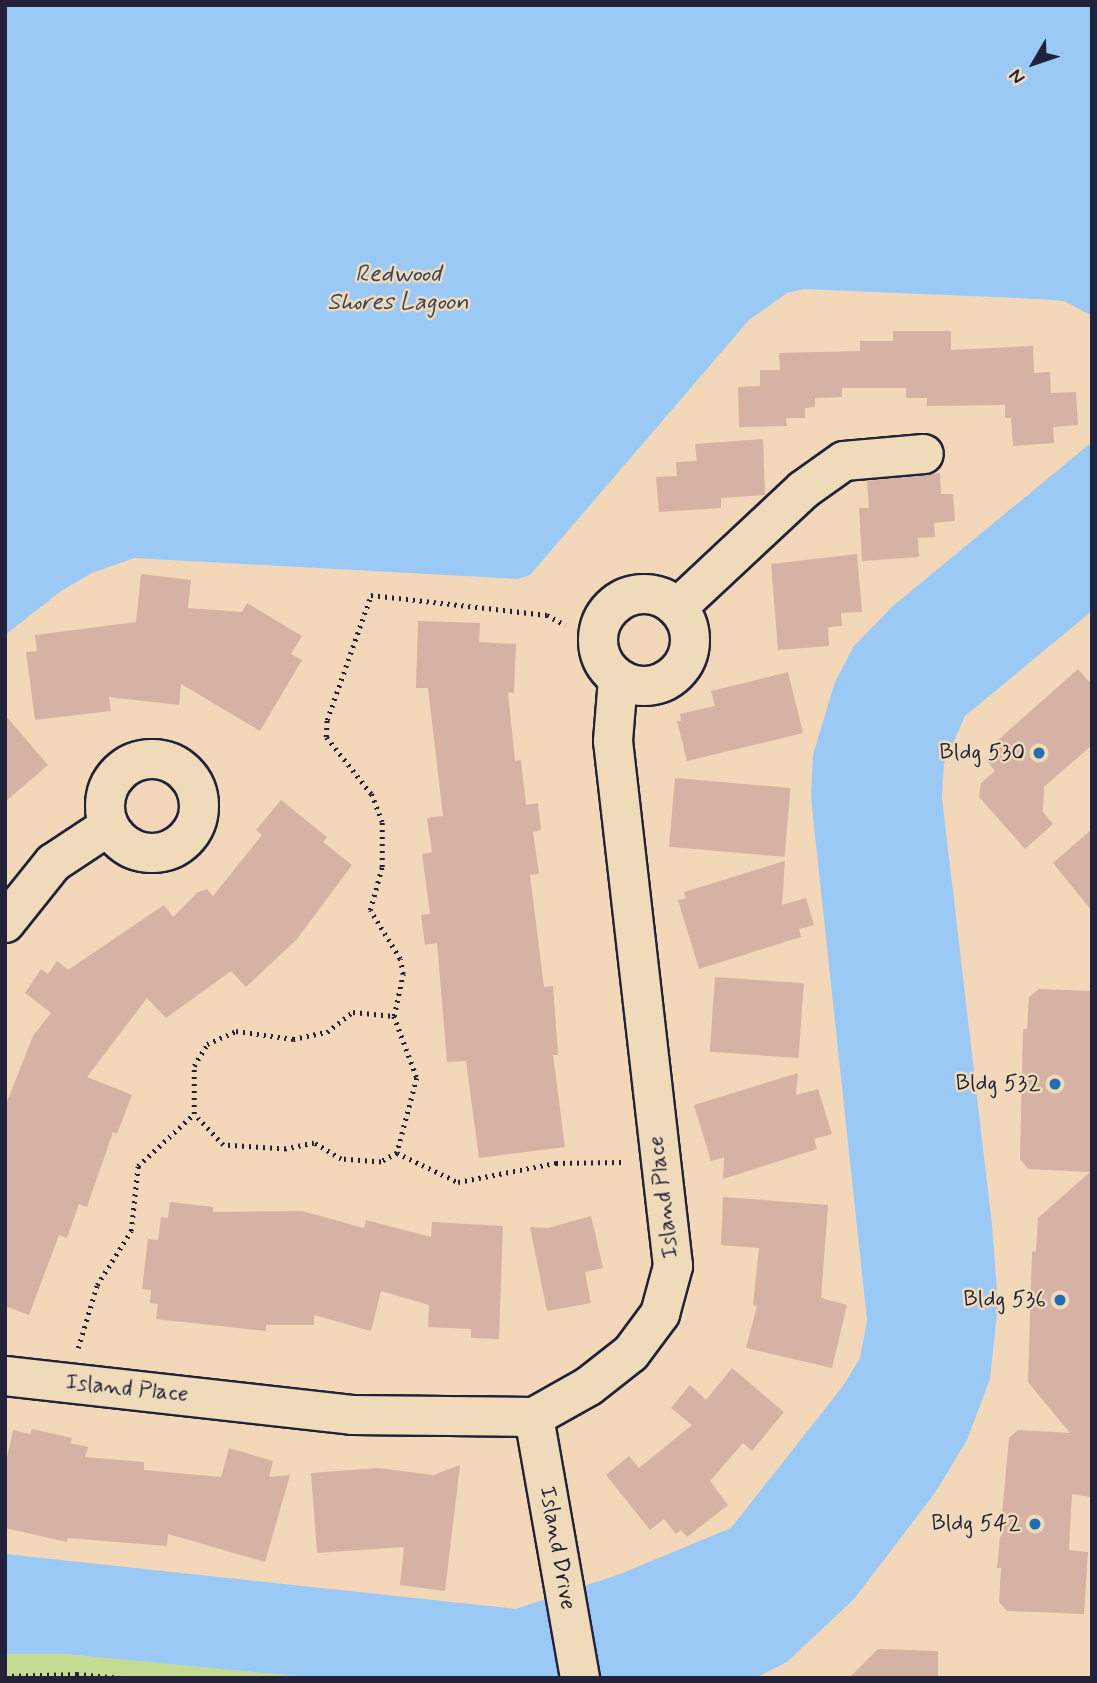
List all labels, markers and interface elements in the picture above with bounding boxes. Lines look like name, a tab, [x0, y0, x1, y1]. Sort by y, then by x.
north arrow	[999, 28, 1069, 98]
text: N	[1004, 64, 1031, 89]
water label: Redwood Shores Lagoon	[324, 261, 472, 317]
place label: Bldg 530	[939, 739, 1025, 767]
marker: Bldg 530	[1031, 745, 1047, 761]
place label: Bldg 532	[955, 1070, 1041, 1098]
marker: Bldg 532	[1047, 1076, 1063, 1092]
street label: Island Place	[643, 1134, 685, 1260]
place label: Bldg 536	[963, 1286, 1046, 1314]
marker: Bldg 536	[1052, 1292, 1068, 1308]
street label: Island Place	[64, 1369, 190, 1409]
street label: Island Drive	[533, 1485, 581, 1611]
place label: Bldg 542	[931, 1510, 1021, 1538]
marker: Bldg 542	[1027, 1516, 1043, 1532]

